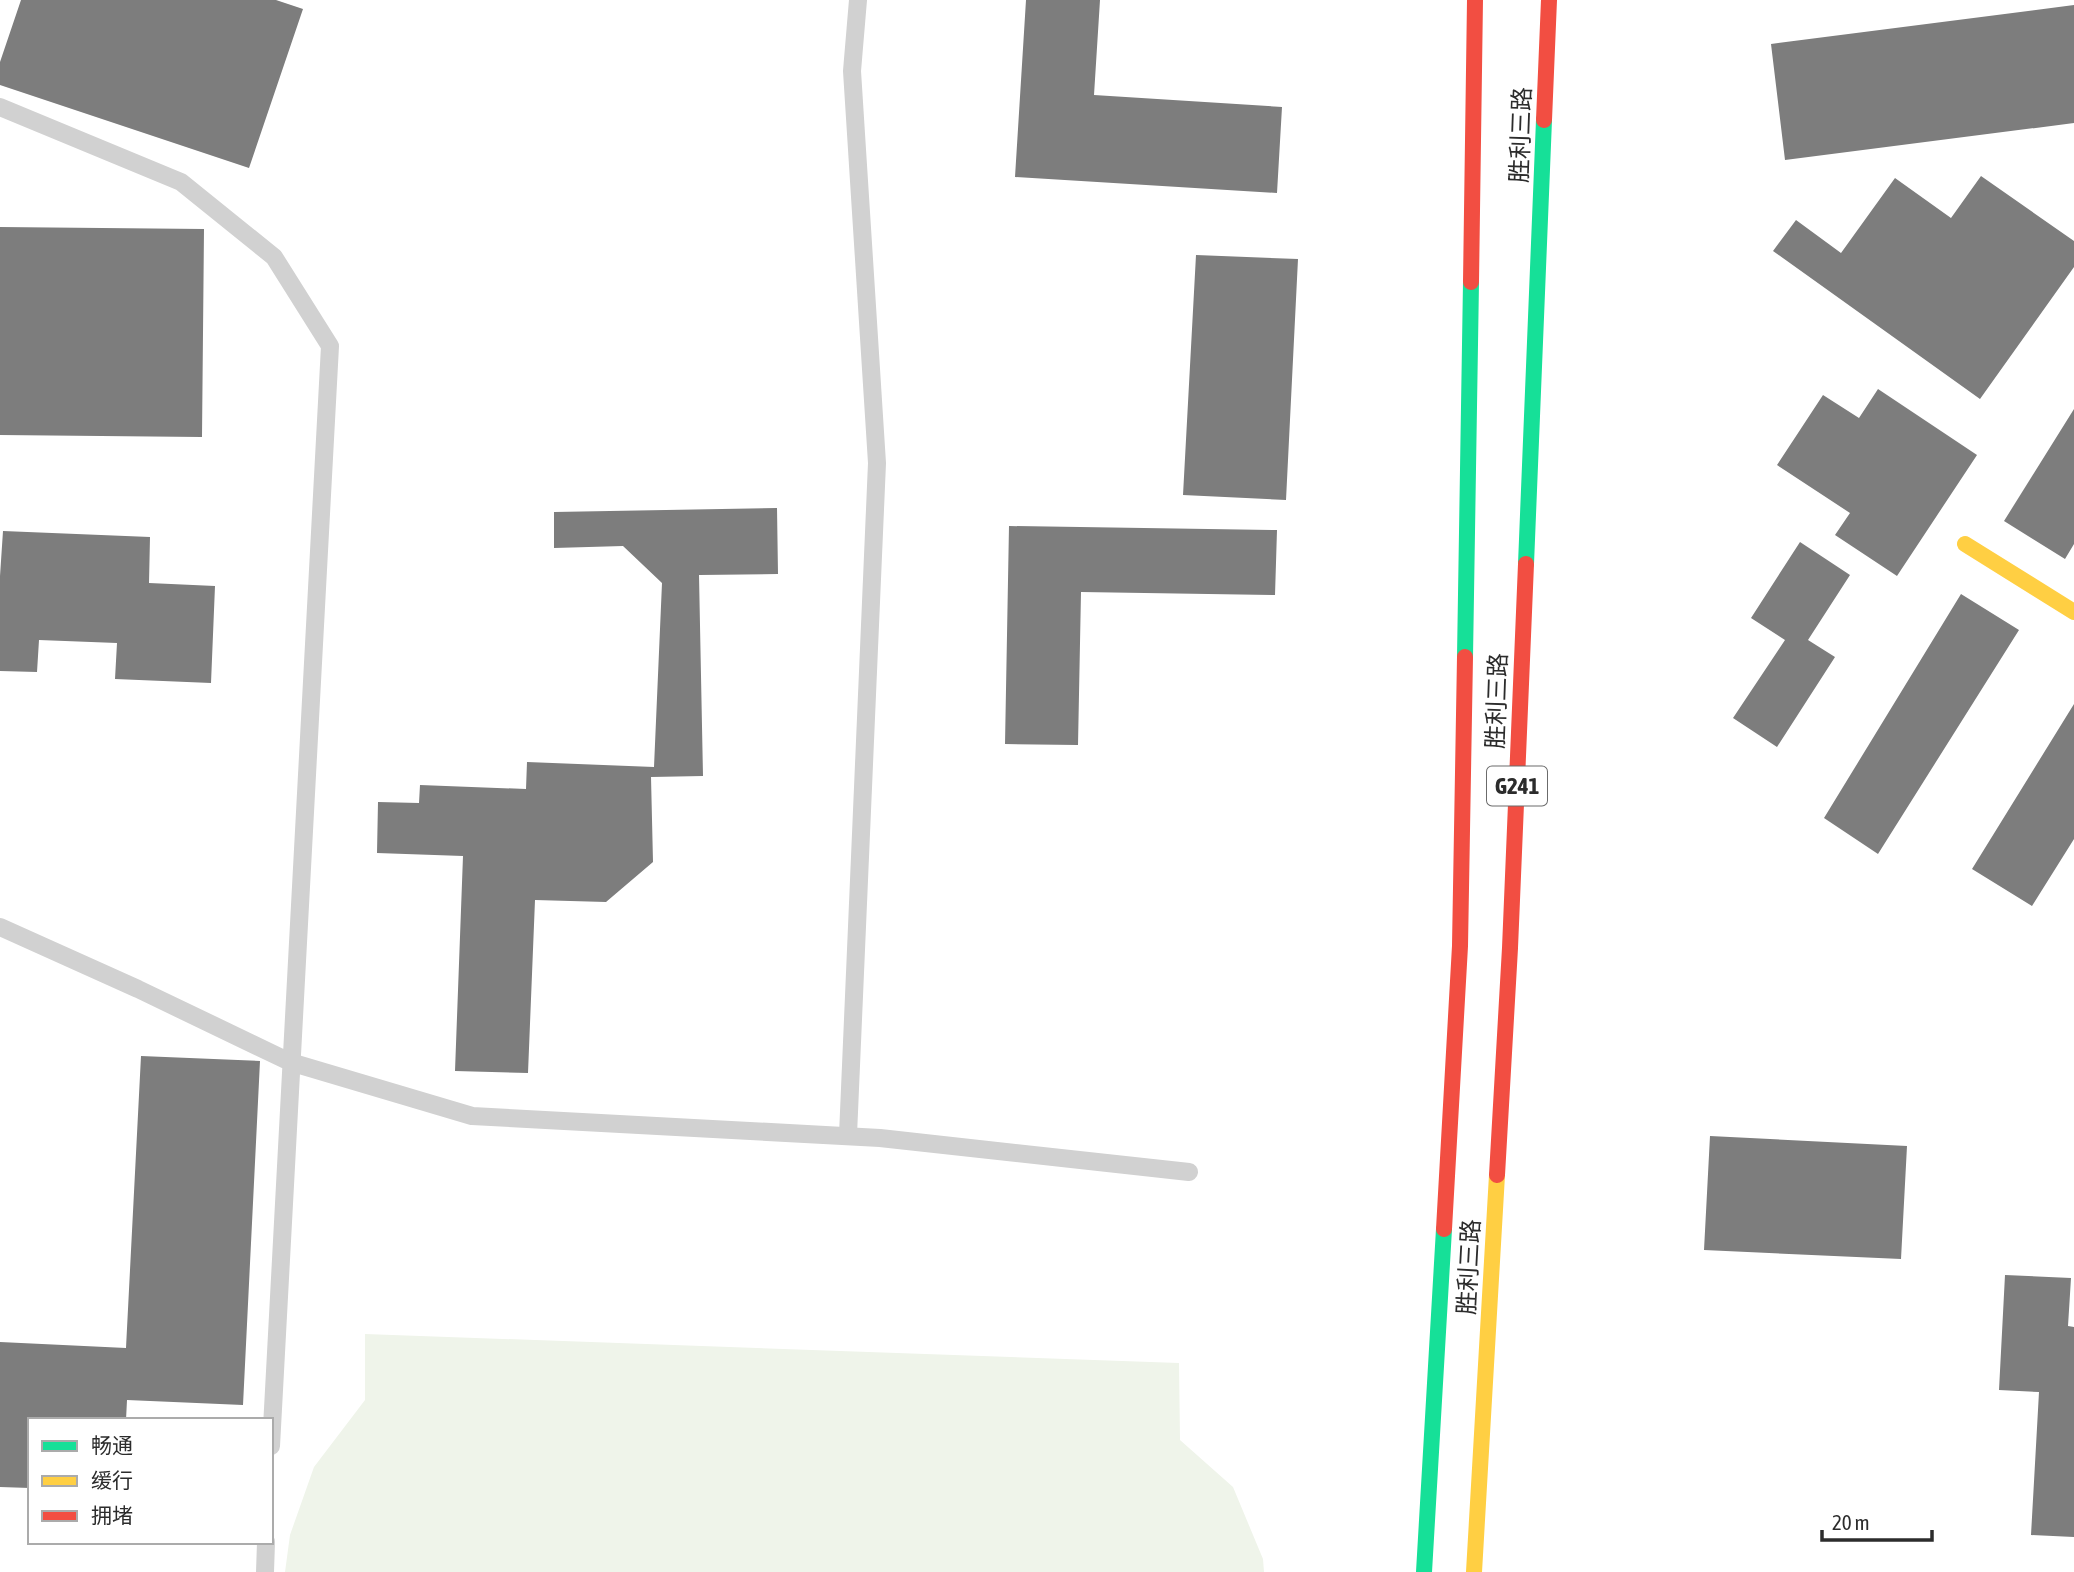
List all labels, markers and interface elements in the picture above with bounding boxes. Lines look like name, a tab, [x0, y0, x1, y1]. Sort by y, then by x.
street label: 胜利三路	[1505, 87, 1536, 183]
street label: 胜利三路	[1481, 653, 1512, 749]
road number: G241	[1487, 766, 1547, 806]
street label: 胜利三路	[1453, 1218, 1484, 1316]
legend	[28, 1418, 273, 1544]
text: 畅通	[91, 1433, 133, 1457]
text: 缓行	[91, 1468, 133, 1492]
scale bar	[1822, 1498, 1932, 1542]
text: 拥堵	[91, 1503, 133, 1527]
text: 20 m	[1832, 1510, 1870, 1534]

